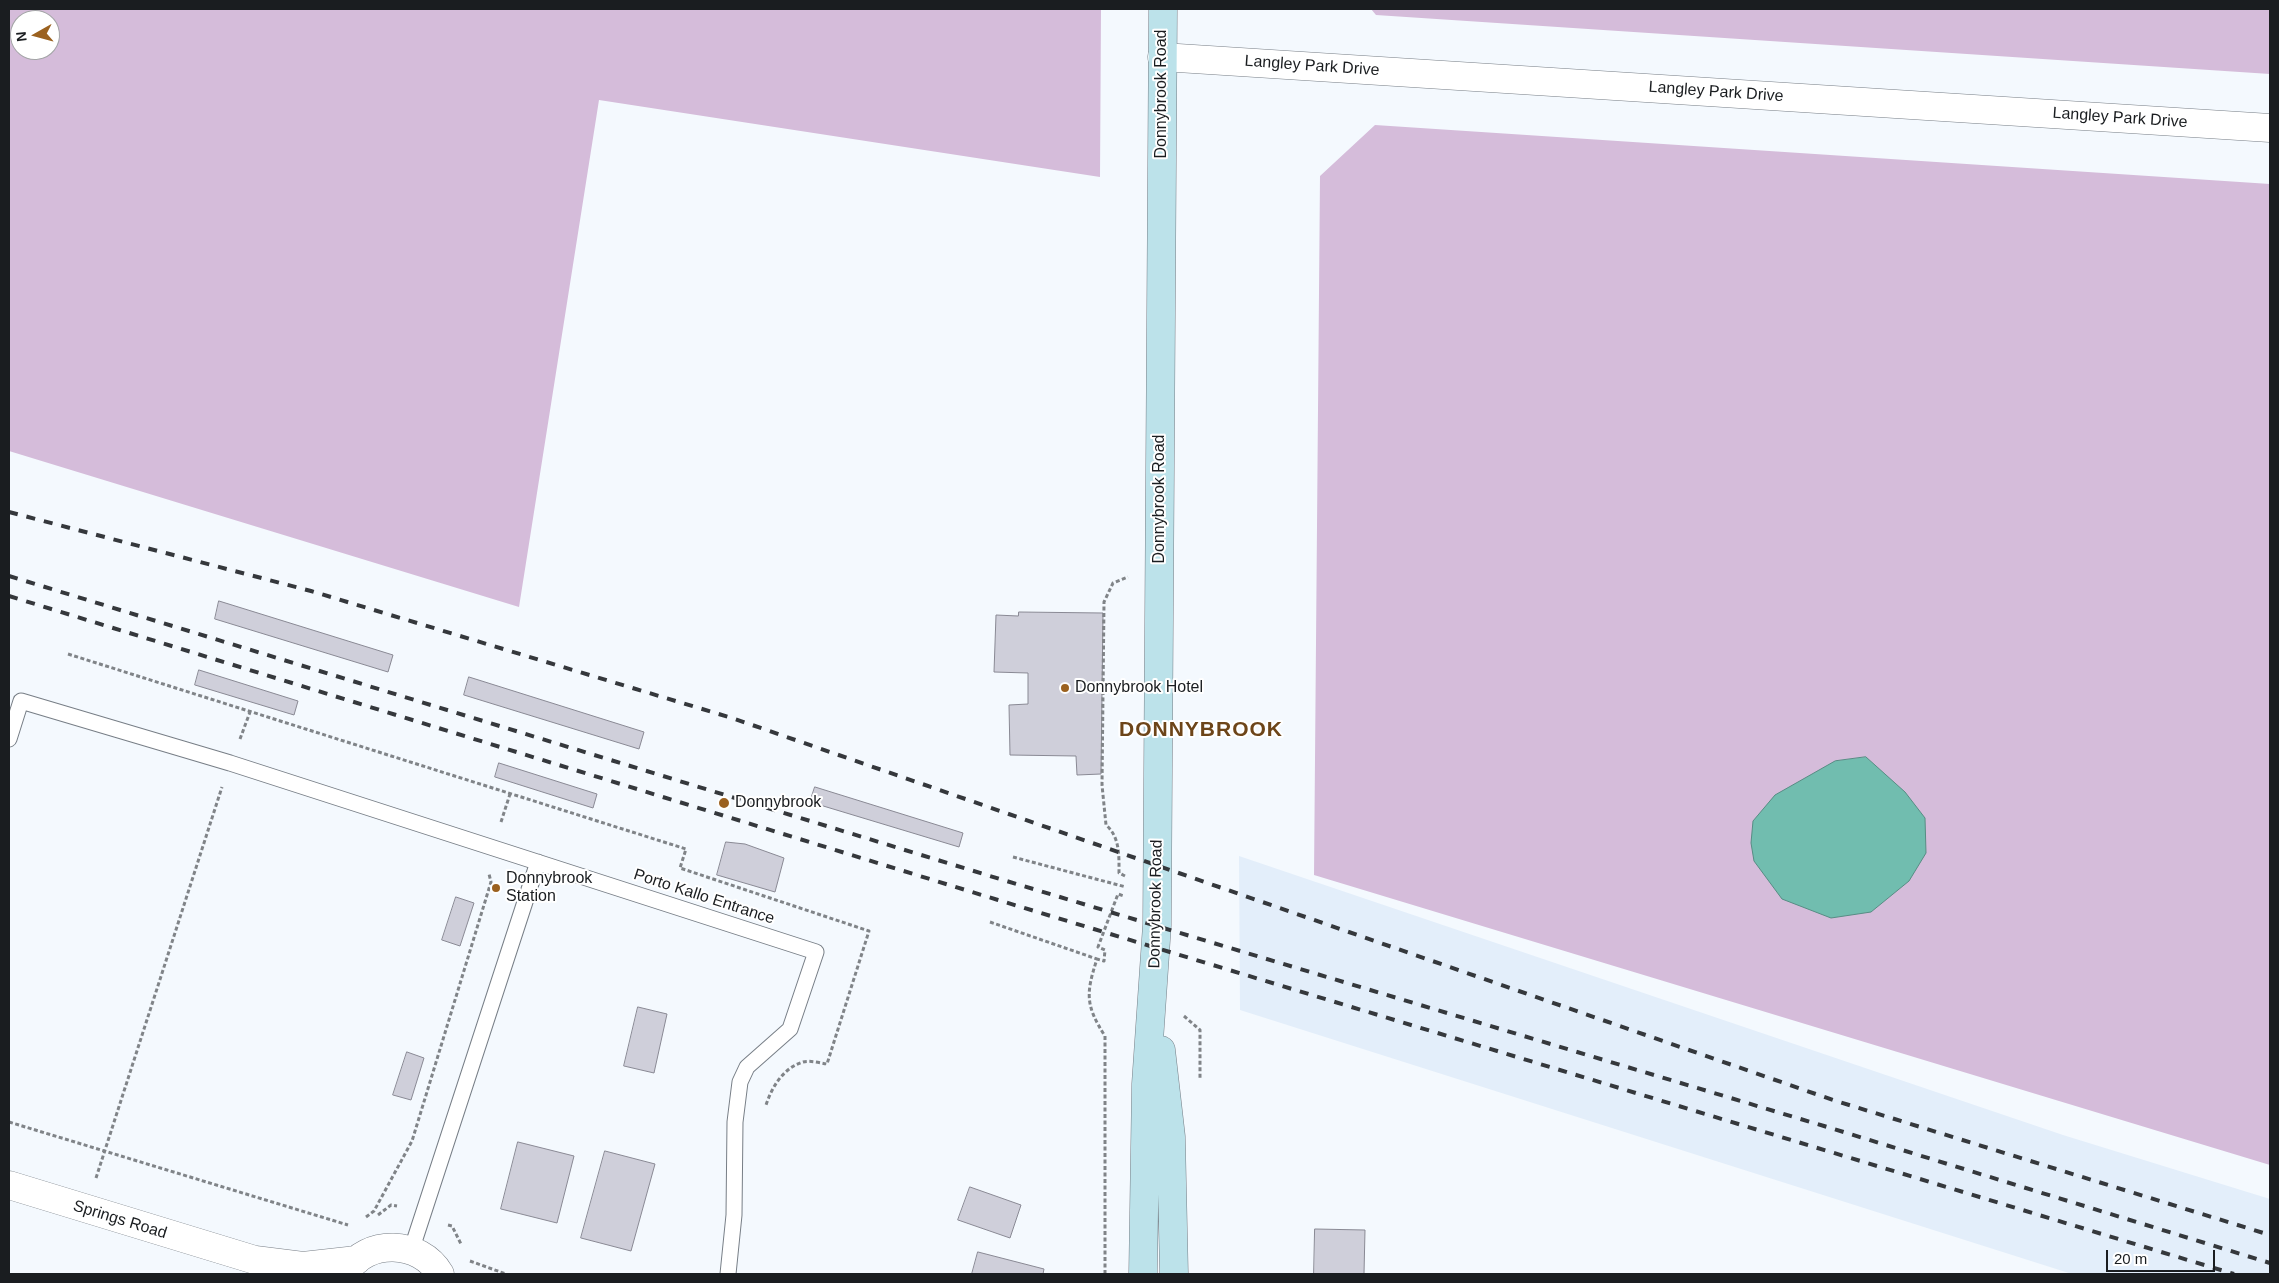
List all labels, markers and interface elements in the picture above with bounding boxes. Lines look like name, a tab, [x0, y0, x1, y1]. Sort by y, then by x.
north arrow	[10, 10, 60, 60]
street label: Donnybrook Road	[1152, 30, 1172, 158]
text: N	[13, 31, 30, 43]
street label: Langley Park Drive	[1244, 52, 1380, 80]
street label: Langley Park Drive	[1648, 78, 1784, 106]
street label: Langley Park Drive	[2052, 104, 2188, 132]
street label: Donnybrook Road	[1150, 435, 1170, 563]
place label: Donnybrook Hotel	[1075, 678, 1203, 698]
marker: Donnybrook Hotel	[1059, 682, 1071, 694]
district label: DONNYBROOK	[1118, 717, 1284, 743]
place label: Donnybrook	[735, 793, 821, 813]
marker: Donnybrook	[717, 796, 731, 810]
street label: Donnybrook Road	[1145, 839, 1167, 969]
street label: Porto Kallo Entrance	[631, 865, 777, 929]
place label: Donnybrook Station	[506, 869, 592, 907]
marker: Donnybrook Station	[490, 882, 502, 894]
street label: Springs Road	[71, 1197, 169, 1243]
scale bar	[2109, 1240, 2218, 1272]
text: 20 m	[2114, 1250, 2147, 1267]

